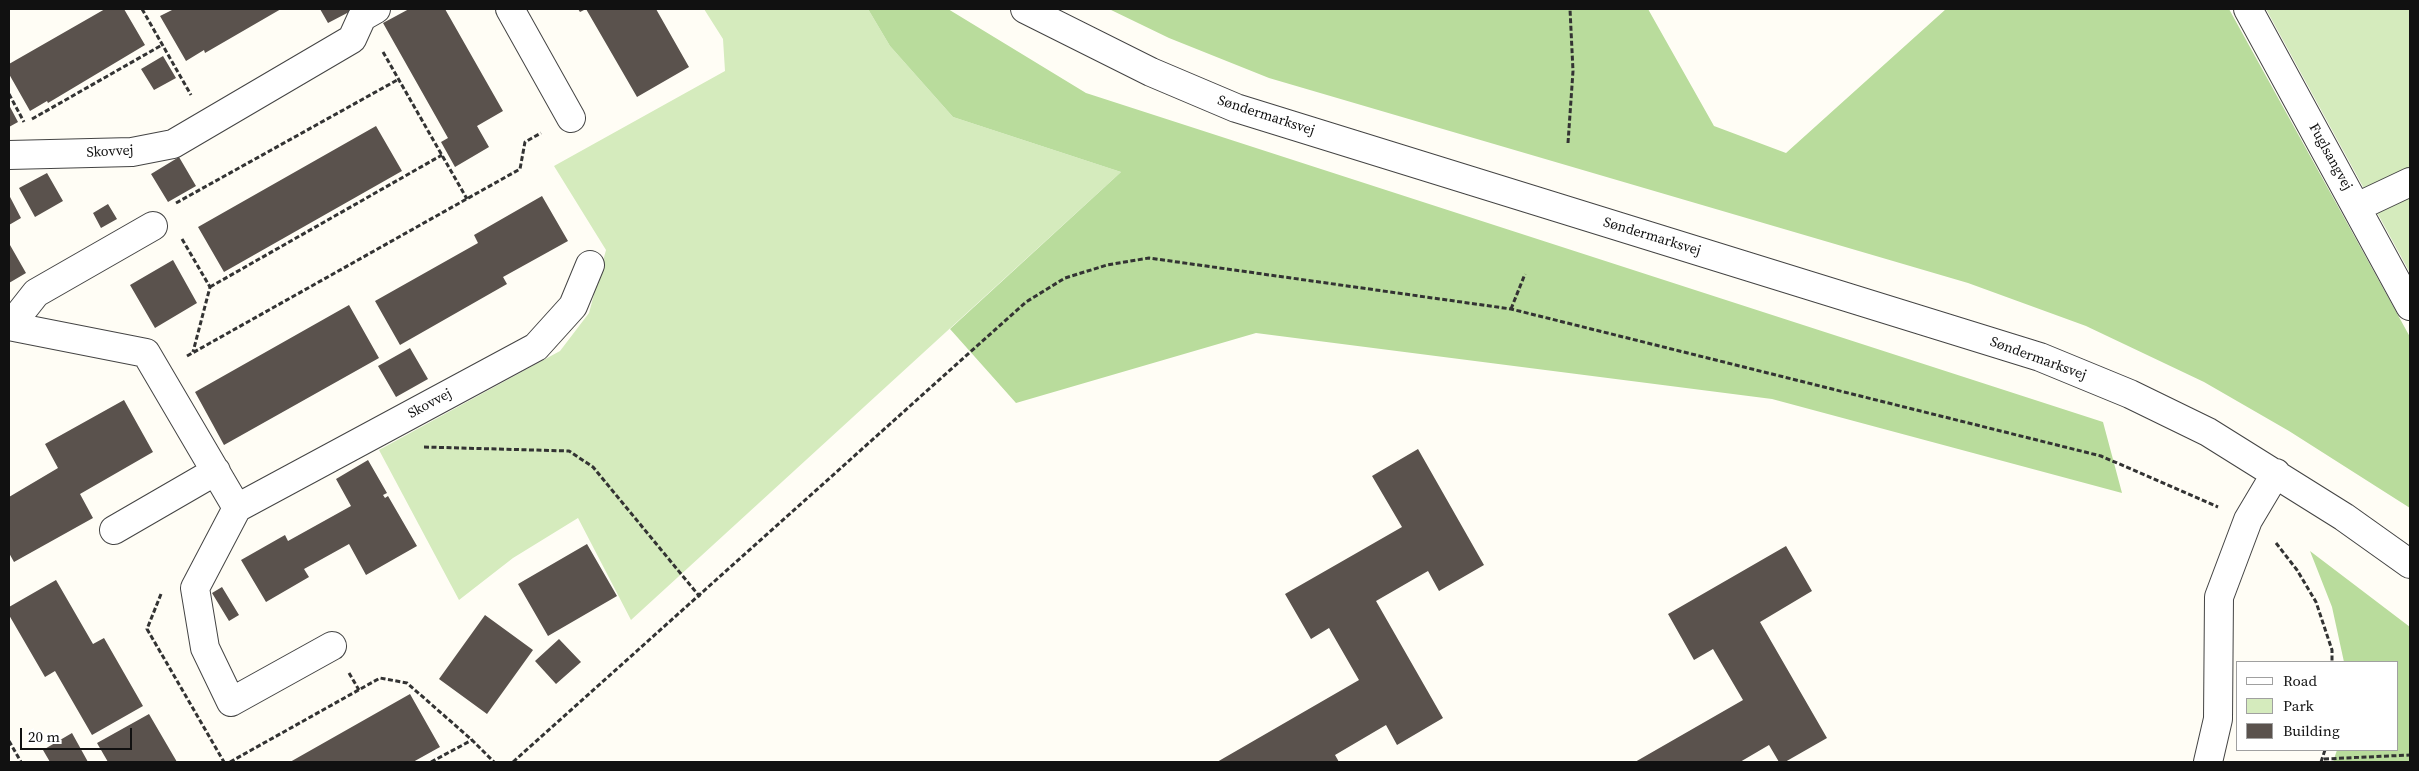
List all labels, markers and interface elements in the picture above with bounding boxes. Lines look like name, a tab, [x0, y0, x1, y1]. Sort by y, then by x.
street label: Søndermarksvej	[1215, 92, 1317, 140]
street label: Fuglsangvej	[2305, 121, 2355, 193]
street label: Skovvej	[86, 142, 134, 162]
street label: Søndermarksvej	[1601, 214, 1703, 260]
street label: Søndermarksvej	[1988, 334, 2088, 384]
street label: Skovvej	[405, 386, 455, 422]
legend	[2236, 661, 2399, 751]
text: Road	[2283, 670, 2317, 691]
text: Park	[2283, 695, 2314, 716]
scale bar	[22, 718, 135, 750]
text: Building	[2283, 720, 2340, 741]
text: 20 m	[28, 726, 60, 747]

